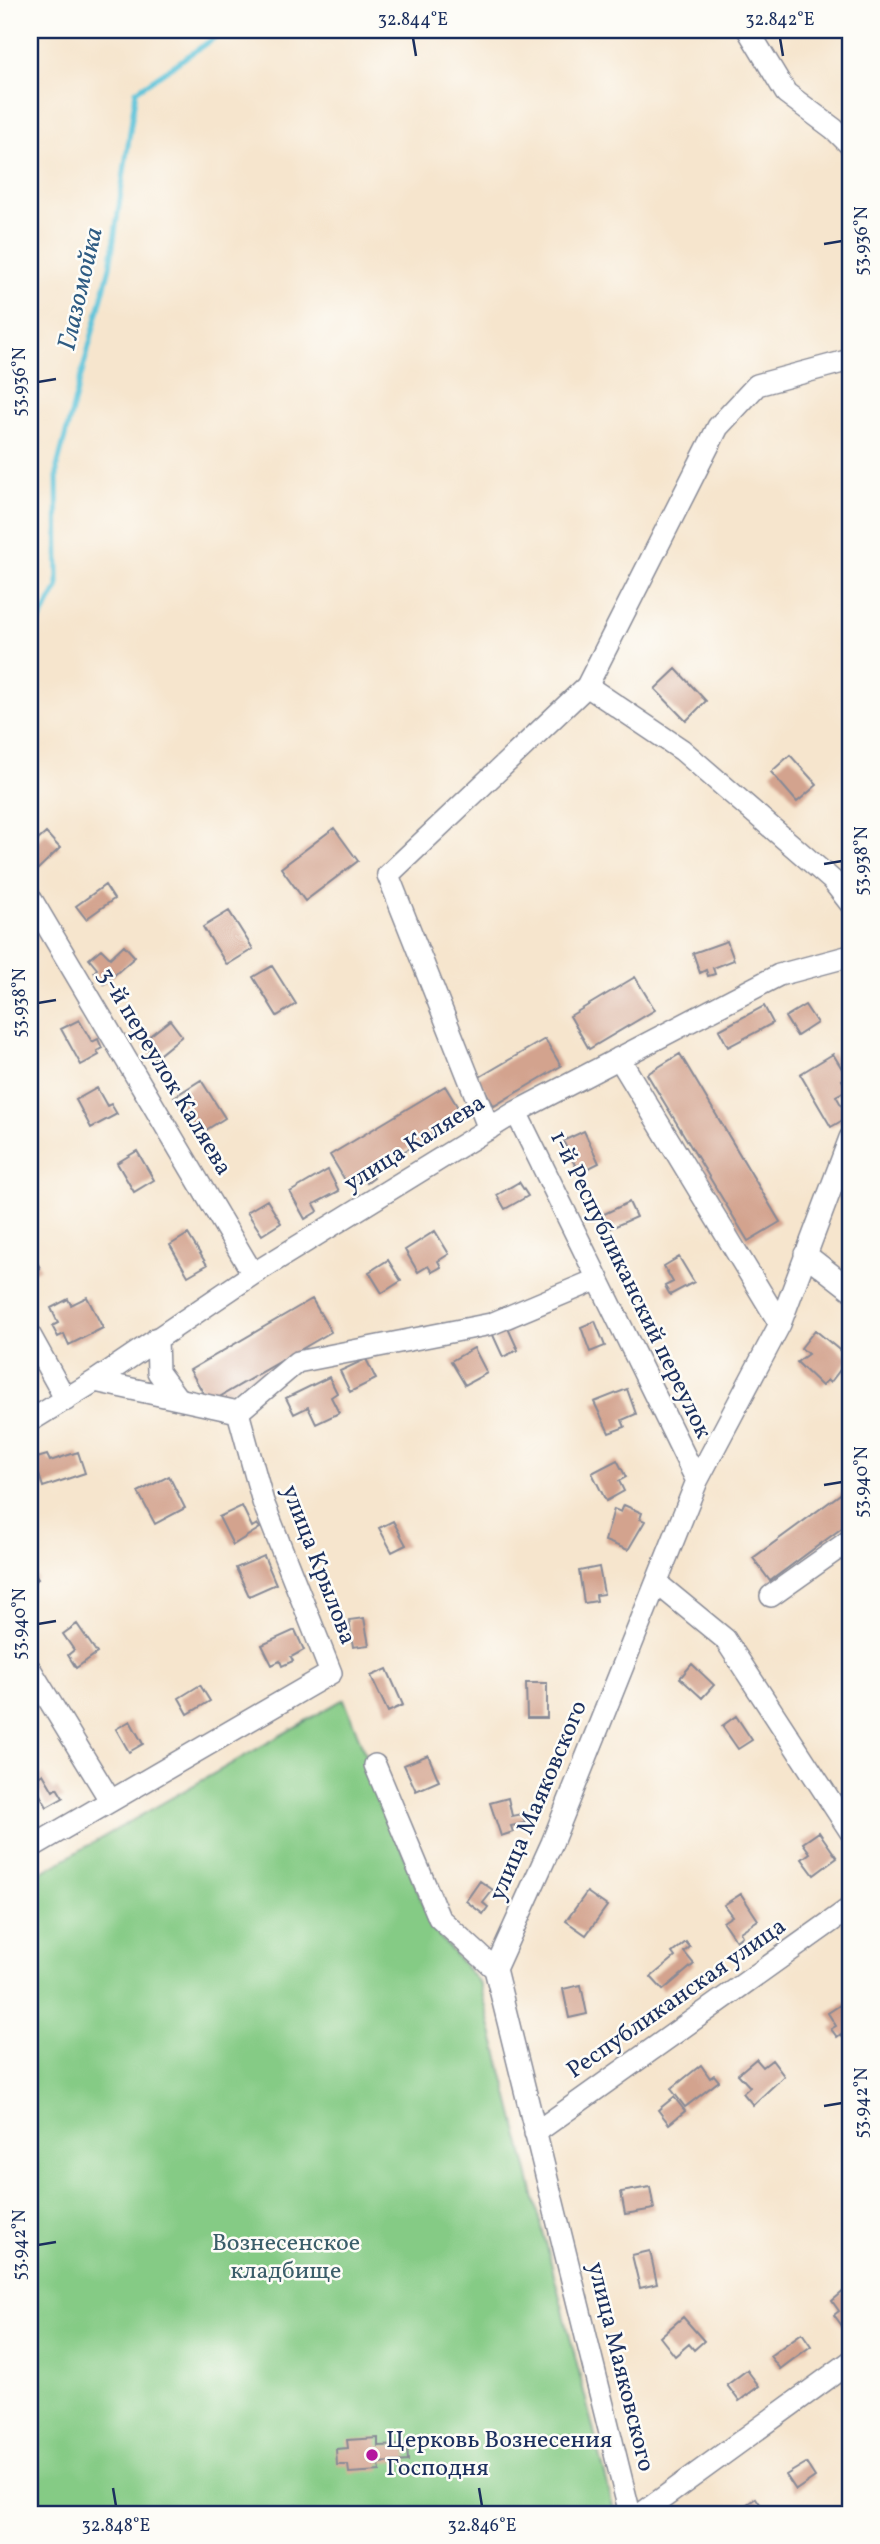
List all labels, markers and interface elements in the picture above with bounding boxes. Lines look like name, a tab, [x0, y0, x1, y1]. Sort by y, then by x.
text: 32.844°E	[378, 8, 448, 33]
text: 32.842°E	[745, 8, 815, 33]
text: 53.936°N	[850, 206, 875, 276]
water label: Глазомойка	[49, 224, 113, 354]
text: 53.936°N	[8, 347, 33, 417]
text: 53.938°N	[850, 826, 875, 896]
street label: 3-й переулок Каляева	[88, 962, 240, 1182]
text: 53.938°N	[8, 968, 33, 1038]
street label: улица Каляева	[338, 1087, 492, 1201]
street label: 1-й Республиканский переулок	[540, 1125, 720, 1445]
text: 53.940°N	[850, 1446, 875, 1518]
street label: улица Крылова	[272, 1480, 364, 1650]
text: 53.940°N	[8, 1588, 33, 1660]
street label: улица Маяковского	[481, 1696, 597, 1906]
street label: Республиканская улица	[560, 1910, 794, 2088]
text: 53.942°N	[850, 2067, 875, 2139]
text: 53.942°N	[8, 2209, 33, 2281]
park label: Вознесенское кладбище	[212, 2227, 360, 2289]
street label: улица Маяковского	[578, 2259, 662, 2475]
place label: Церковь Вознесения Господня	[386, 2424, 612, 2486]
marker: Церковь Вознесения Господня	[364, 2447, 380, 2463]
text: 32.848°E	[82, 2514, 151, 2539]
text: 32.846°E	[448, 2514, 517, 2539]

